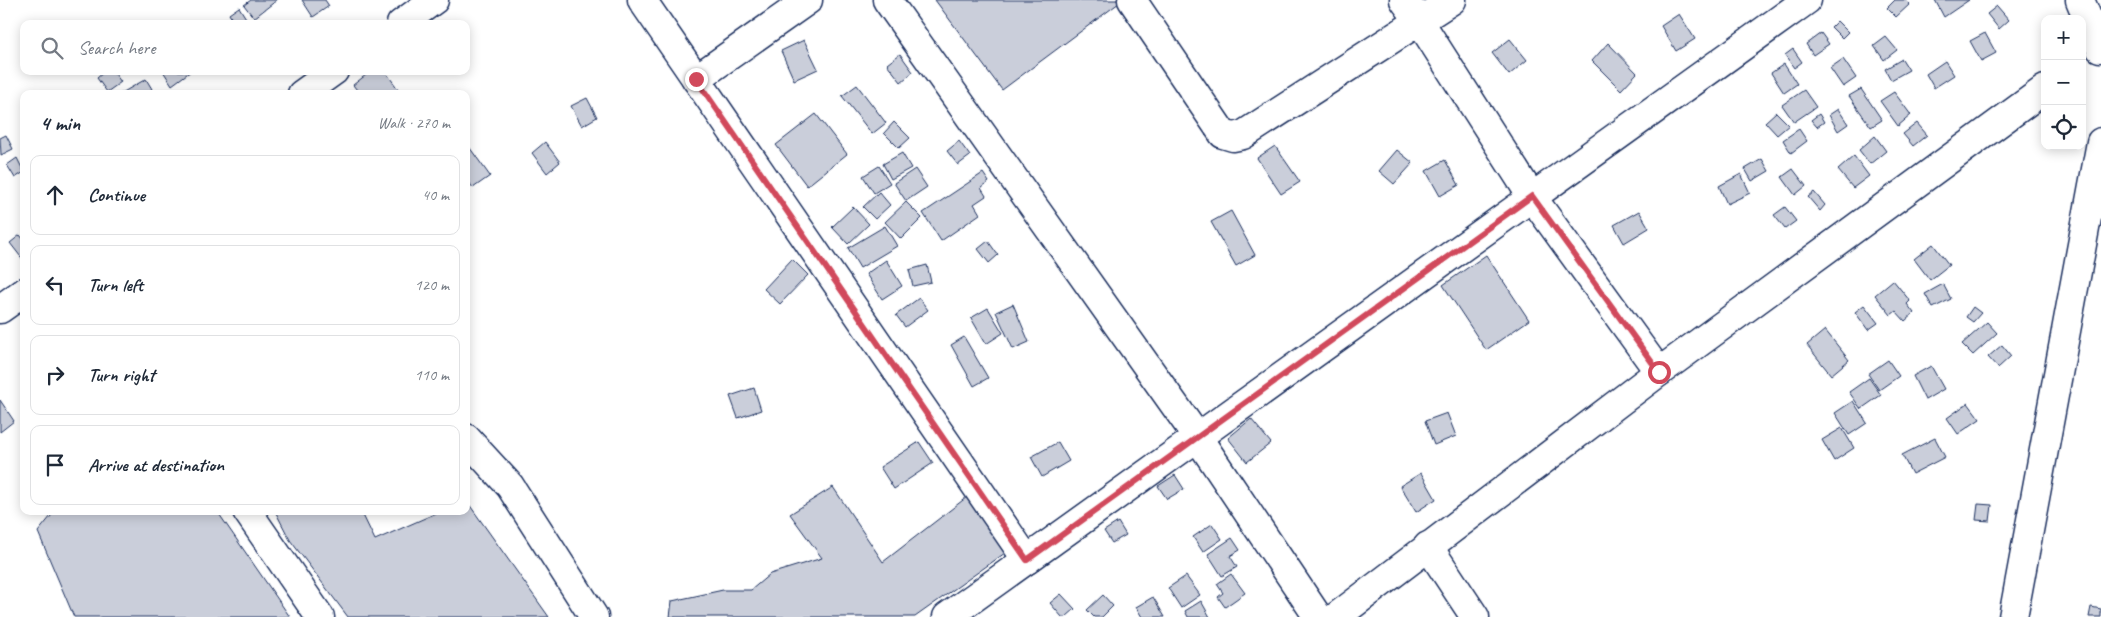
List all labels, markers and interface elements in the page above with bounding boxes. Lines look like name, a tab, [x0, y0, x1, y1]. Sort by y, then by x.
map controls	[2041, 15, 2086, 150]
button: +	[2041, 15, 2086, 60]
search box	[20, 20, 470, 75]
icon: search	[38, 34, 66, 62]
text: Search here	[78, 36, 155, 60]
button: −	[2041, 60, 2086, 105]
route end	[685, 68, 708, 91]
button: locate	[2041, 105, 2086, 150]
text: 4 min	[40, 110, 80, 136]
text: Walk · 270 m	[378, 113, 450, 133]
icon: ahead	[41, 181, 69, 209]
text: Continue	[88, 183, 145, 207]
text: 40 m	[422, 185, 449, 205]
icon: left	[41, 271, 69, 299]
text: Turn left	[88, 273, 143, 297]
text: 120 m	[415, 275, 449, 295]
icon: right	[41, 361, 69, 389]
route start	[1648, 361, 1671, 384]
text: Turn right	[88, 363, 155, 387]
text: 110 m	[415, 365, 449, 385]
icon: arrive	[41, 451, 69, 479]
text: Arrive at destination	[88, 453, 224, 477]

